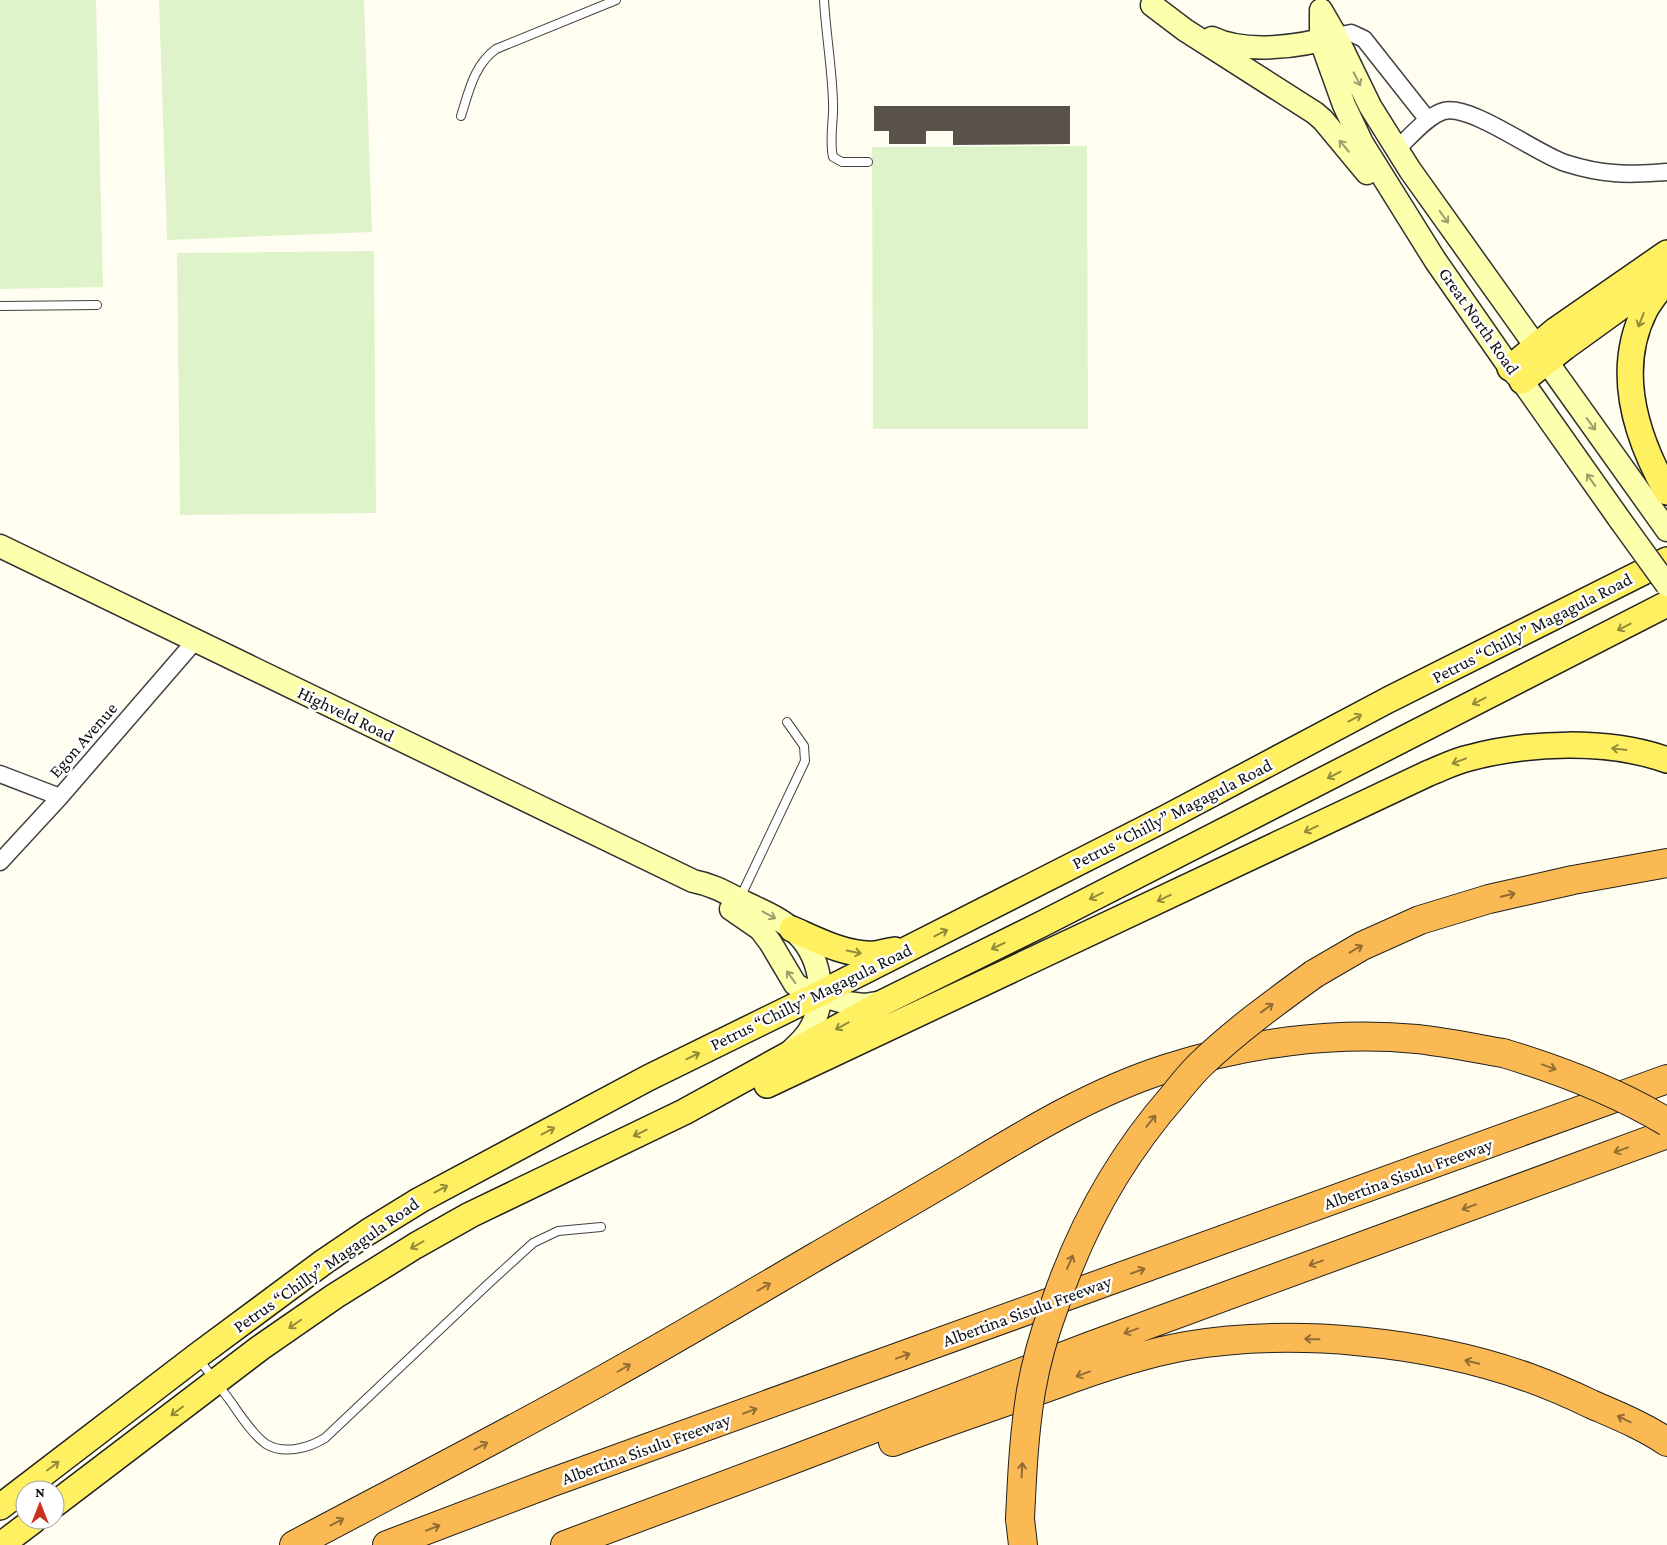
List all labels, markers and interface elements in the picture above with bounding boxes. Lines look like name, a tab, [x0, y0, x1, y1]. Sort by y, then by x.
one-way arrow	[1352, 72, 1362, 87]
one-way arrow	[1339, 140, 1350, 153]
one-way arrow	[1439, 210, 1449, 224]
street label: Great North Road	[1435, 264, 1523, 379]
one-way arrow	[1636, 312, 1645, 327]
one-way arrow	[1586, 417, 1596, 431]
one-way arrow	[1586, 474, 1597, 487]
street label: Petrus “Chilly” Magagula Road	[1429, 569, 1636, 687]
one-way arrow	[1616, 622, 1631, 632]
street label: Highveld Road	[294, 682, 398, 746]
one-way arrow	[1472, 697, 1487, 706]
street label: Egon Avenue	[45, 698, 121, 782]
one-way arrow	[1347, 713, 1362, 722]
one-way arrow	[1612, 744, 1628, 754]
street label: Petrus “Chilly” Magagula Road	[1069, 755, 1276, 873]
one-way arrow	[1452, 757, 1467, 767]
one-way arrow	[1327, 771, 1342, 780]
one-way arrow	[1304, 824, 1319, 834]
one-way arrow	[1500, 890, 1516, 899]
one-way arrow	[1089, 892, 1104, 901]
one-way arrow	[1157, 893, 1172, 903]
one-way arrow	[762, 910, 777, 920]
one-way arrow	[933, 928, 948, 937]
street label: Petrus “Chilly” Magagula Road	[707, 939, 915, 1055]
one-way arrow	[991, 942, 1006, 951]
one-way arrow	[1348, 944, 1362, 954]
one-way arrow	[846, 947, 862, 957]
one-way arrow	[786, 970, 796, 984]
one-way arrow	[1260, 1003, 1274, 1013]
one-way arrow	[835, 1021, 849, 1031]
one-way arrow	[685, 1051, 700, 1061]
one-way arrow	[1541, 1063, 1557, 1072]
one-way arrow	[1146, 1115, 1157, 1128]
one-way arrow	[541, 1126, 556, 1136]
one-way arrow	[633, 1129, 648, 1138]
street label: Albertina Sisulu Freeway	[1321, 1134, 1496, 1214]
one-way arrow	[1614, 1146, 1629, 1155]
one-way arrow	[433, 1184, 448, 1194]
street label: Petrus “Chilly” Magagula Road	[229, 1193, 423, 1337]
one-way arrow	[1462, 1203, 1477, 1212]
one-way arrow	[410, 1241, 424, 1251]
one-way arrow	[1066, 1255, 1076, 1270]
one-way arrow	[1309, 1259, 1324, 1268]
one-way arrow	[1130, 1266, 1145, 1275]
street label: Albertina Sisulu Freeway	[940, 1271, 1115, 1351]
one-way arrow	[757, 1282, 772, 1292]
one-way arrow	[288, 1319, 302, 1329]
one-way arrow	[1124, 1327, 1139, 1336]
one-way arrow	[1304, 1334, 1320, 1344]
one-way arrow	[894, 1351, 910, 1360]
one-way arrow	[1465, 1356, 1481, 1366]
one-way arrow	[616, 1363, 630, 1373]
one-way arrow	[1076, 1370, 1092, 1379]
one-way arrow	[171, 1406, 184, 1417]
one-way arrow	[741, 1406, 757, 1415]
street label: Albertina Sisulu Freeway	[559, 1409, 734, 1489]
one-way arrow	[1617, 1414, 1632, 1423]
one-way arrow	[473, 1440, 487, 1450]
one-way arrow	[46, 1461, 59, 1472]
one-way arrow	[1017, 1462, 1027, 1478]
north arrow	[15, 1480, 65, 1530]
text: N	[35, 1484, 45, 1500]
one-way arrow	[330, 1517, 345, 1527]
one-way arrow	[425, 1523, 440, 1532]

